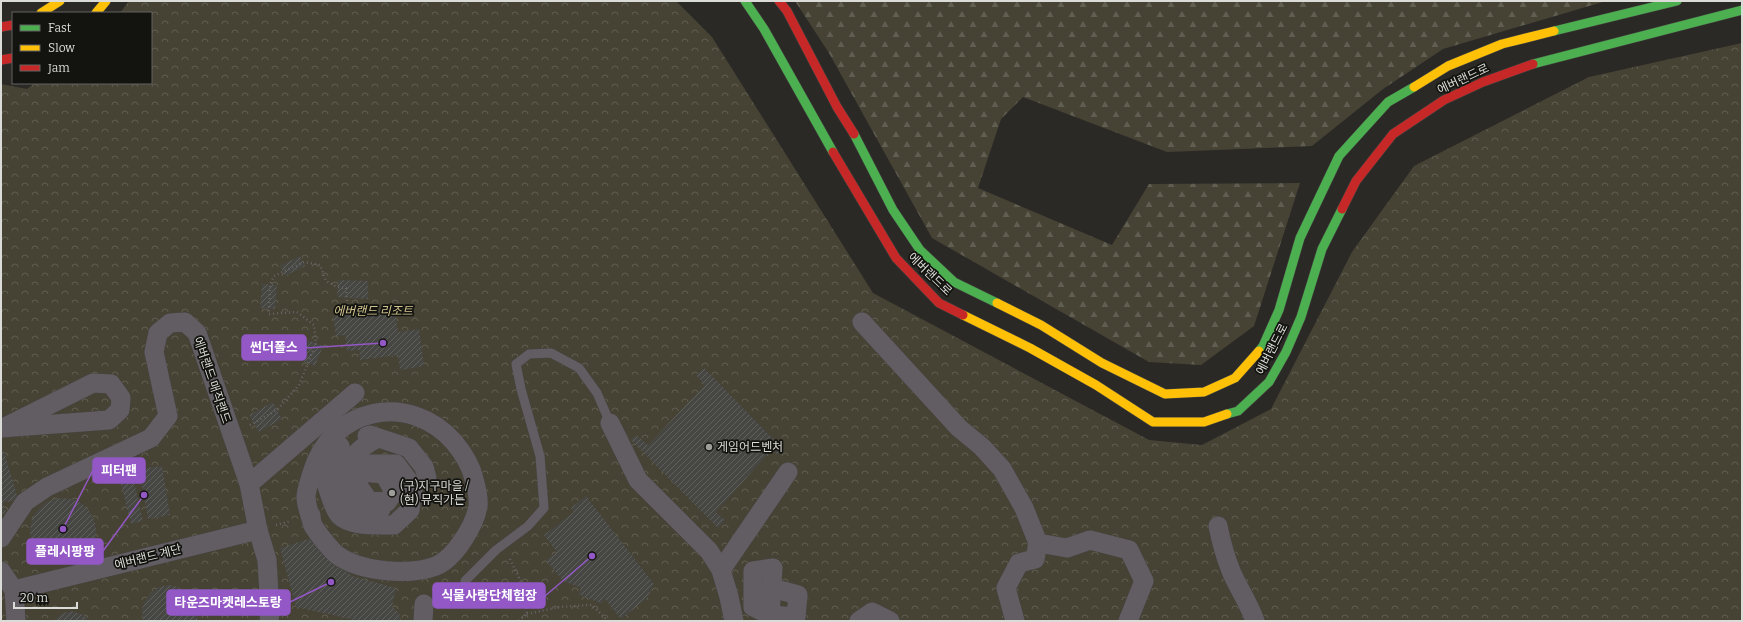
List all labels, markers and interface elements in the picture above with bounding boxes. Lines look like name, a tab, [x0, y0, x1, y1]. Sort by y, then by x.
legend	[12, 12, 152, 84]
text: Fast	[48, 21, 72, 35]
text: Slow	[48, 41, 75, 55]
text: Jam	[47, 61, 70, 75]
street label: 에버랜드로	[1435, 61, 1491, 97]
street label: 에버랜드로	[905, 250, 955, 298]
park label: 에버랜드 리조트	[333, 304, 414, 318]
street label: 에버랜드로	[1253, 321, 1291, 377]
street label: 에버랜드 매직랜드	[191, 335, 233, 425]
callout: 썬더폴스	[242, 335, 306, 360]
text: 썬더폴스	[250, 340, 298, 355]
place label: 게임어드벤처	[717, 440, 783, 454]
marker: 게임어드벤처	[704, 442, 714, 452]
callout: 피터팬	[93, 458, 145, 483]
text: 피터팬	[101, 463, 137, 478]
place label: (구)지구마을 / (현) 뮤직가든	[400, 478, 469, 507]
marker: (구)지구마을 / (현) 뮤직가든	[387, 488, 397, 498]
callout: 플레시팡팡	[27, 539, 103, 564]
street label: 에버랜드 계단	[113, 542, 183, 572]
text: 플레시팡팡	[35, 544, 95, 559]
callout: 식물사랑단체험장	[433, 583, 545, 608]
scale bar	[14, 584, 77, 610]
text: 식물사랑단체험장	[441, 588, 537, 603]
callout: 타운즈마켓레스토랑	[167, 590, 290, 615]
text: 20 m	[20, 591, 49, 605]
text: 타운즈마켓레스토랑	[174, 595, 282, 610]

